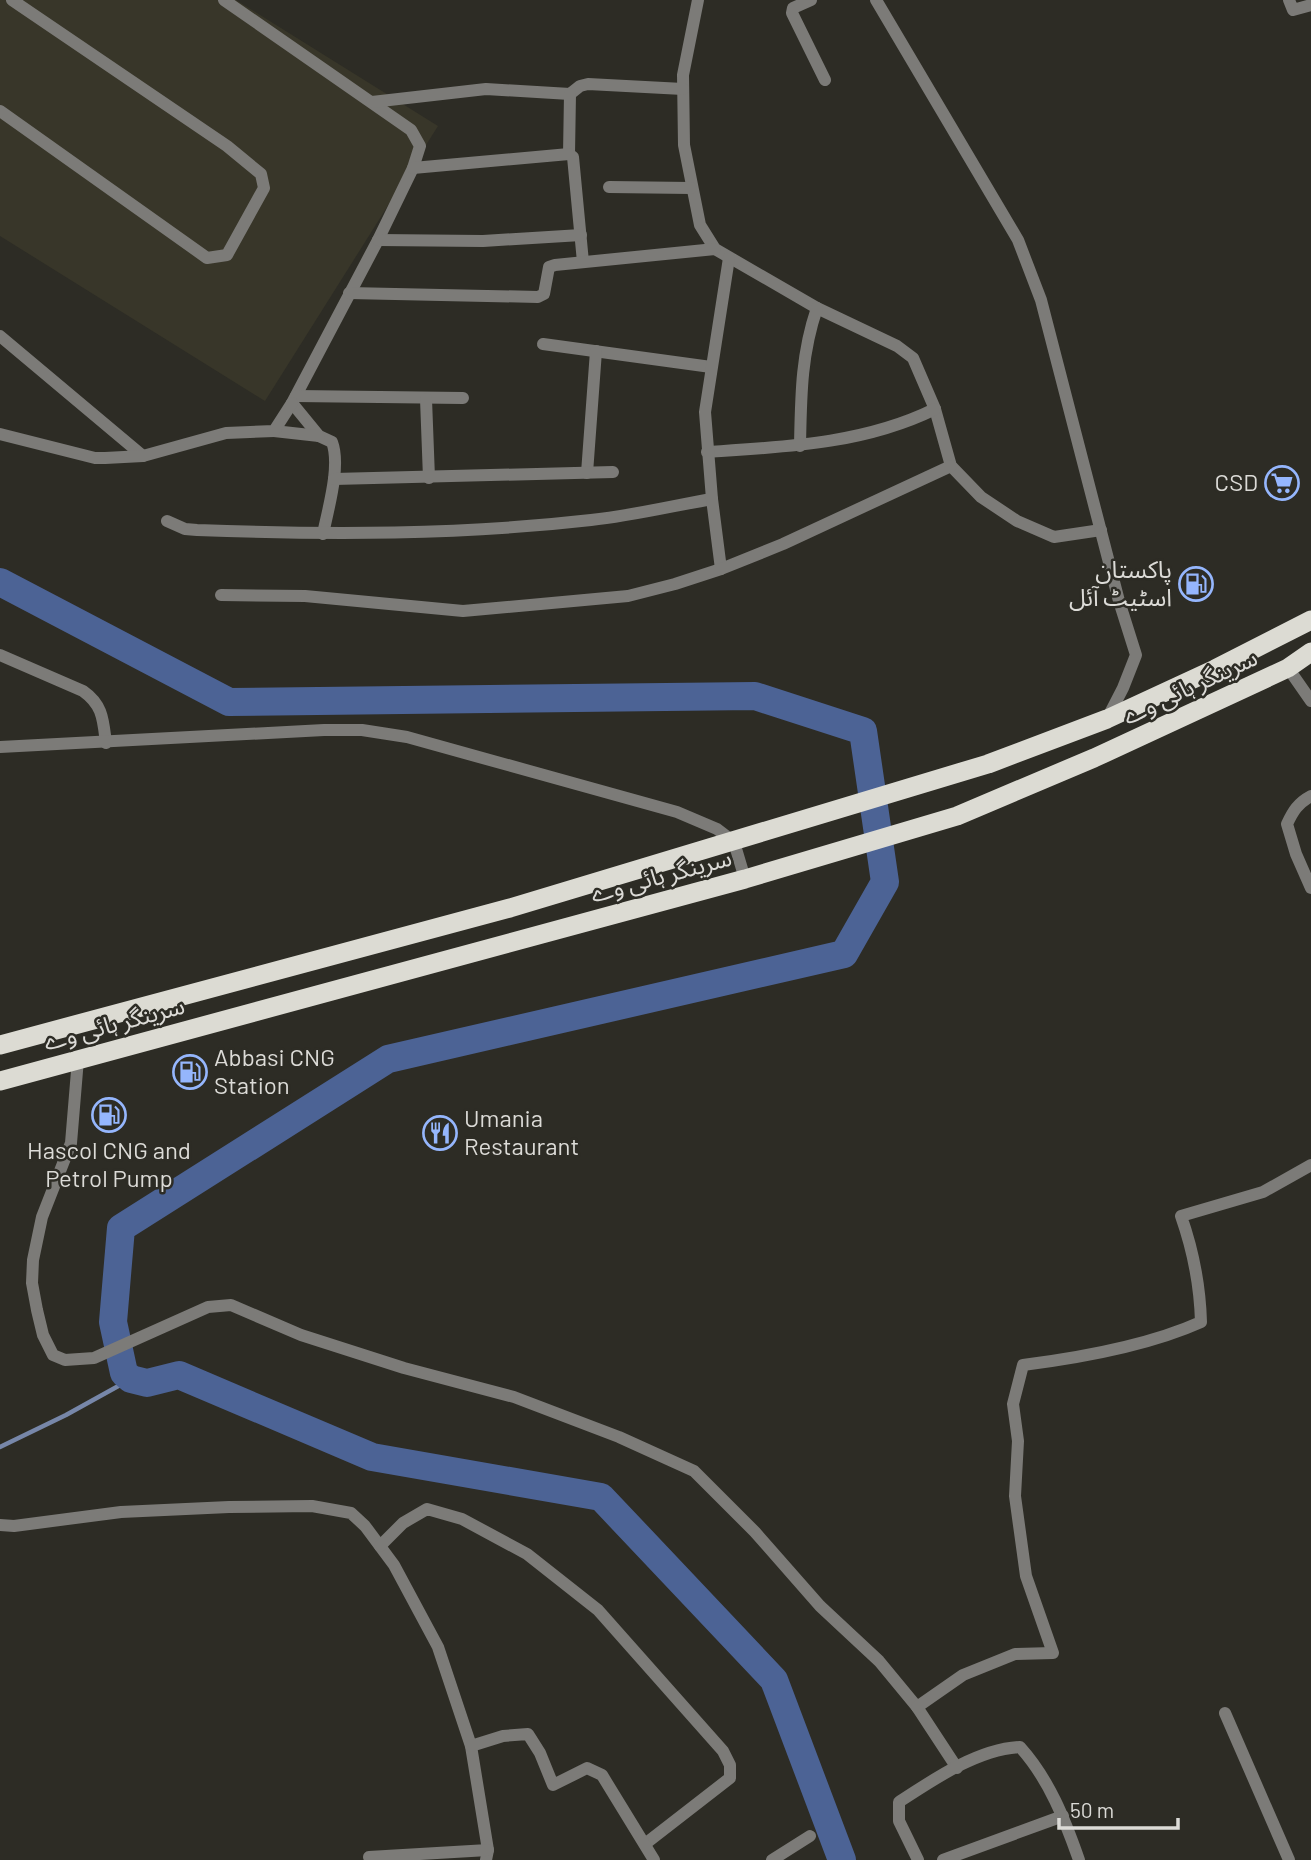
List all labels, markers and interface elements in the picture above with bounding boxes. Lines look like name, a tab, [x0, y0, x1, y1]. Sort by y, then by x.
supermarket icon: CSD	[1263, 464, 1301, 502]
place label: CSD	[1215, 467, 1258, 496]
place label: پاکستان اسٹیٹ آئل	[1069, 554, 1172, 611]
fuel station icon: پاکستان اسٹیٹ آئل	[1177, 565, 1215, 603]
street label: سرینگر ہائی وے	[1117, 642, 1262, 730]
street label: سرینگر ہائی وے	[587, 842, 735, 908]
street label: سرینگر ہائی وے	[40, 990, 188, 1056]
place label: Abbasi CNG Station	[214, 1042, 335, 1099]
fuel station icon: Abbasi CNG Station	[171, 1053, 209, 1091]
fuel station icon: Hascol CNG and Petrol Pump	[90, 1096, 128, 1134]
place label: Umania Restaurant	[464, 1103, 579, 1160]
restaurant icon: Umania Restaurant	[421, 1114, 459, 1152]
place label: Hascol CNG and Petrol Pump	[27, 1135, 191, 1192]
scale bar	[1059, 1786, 1178, 1830]
text: 50 m	[1070, 1797, 1114, 1822]

